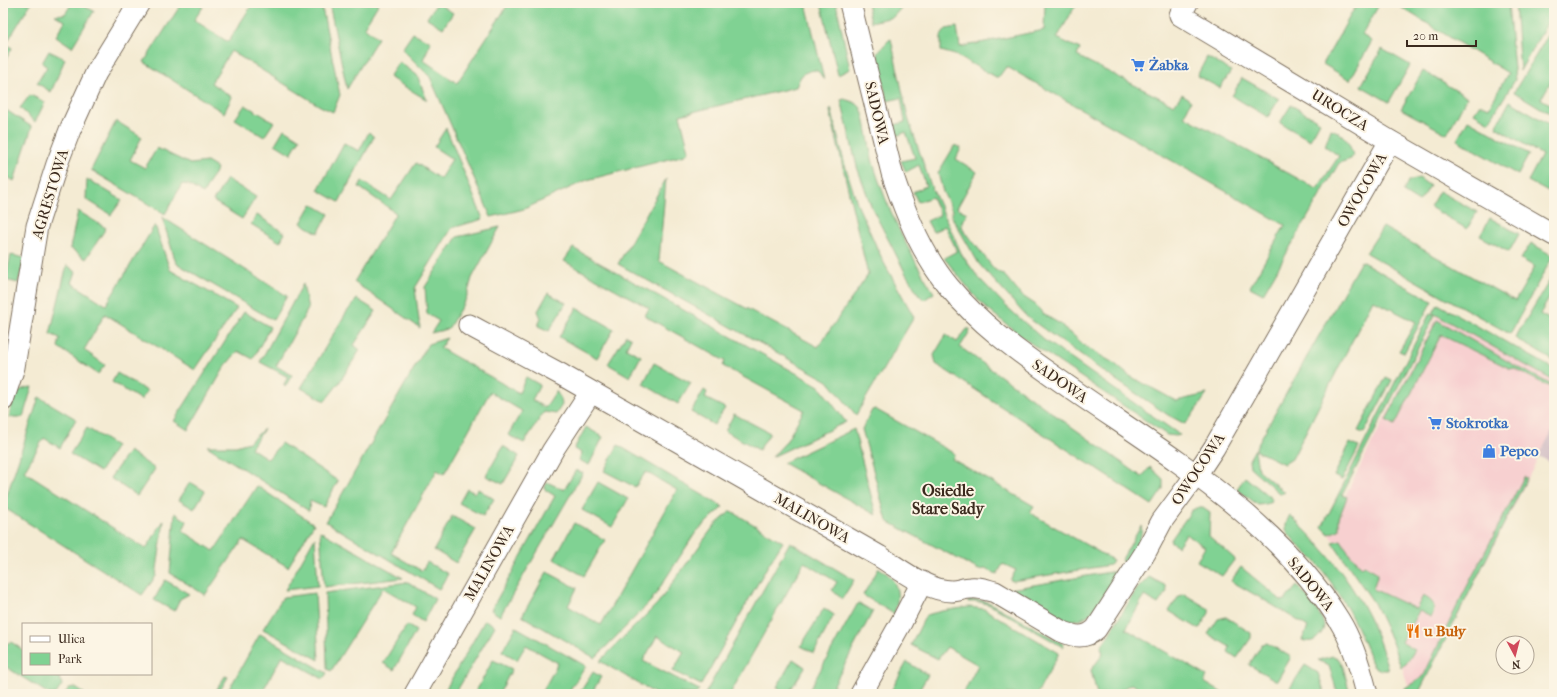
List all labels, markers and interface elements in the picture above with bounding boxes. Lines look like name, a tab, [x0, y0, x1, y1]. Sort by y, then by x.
scale bar	[1407, 22, 1476, 48]
text: 20 m	[1413, 29, 1438, 43]
place label: Żabka	[1149, 56, 1190, 74]
supermarket icon: Żabka	[1130, 57, 1146, 73]
street label: SADOWA	[861, 80, 893, 146]
street label: UROCZA	[1308, 85, 1372, 135]
street label: AGRESTOWA	[28, 147, 72, 242]
street label: OWOCOWA	[1333, 149, 1391, 230]
street label: SADOWA	[1029, 355, 1092, 407]
place label: Stokrotka	[1446, 414, 1509, 432]
supermarket icon: Stokrotka	[1427, 415, 1443, 431]
street label: OWOCOWA	[1167, 429, 1229, 508]
place label: Pepco	[1500, 442, 1539, 460]
shop icon: Pepco	[1481, 443, 1497, 459]
district label: Osiedle Stare Sady	[912, 481, 986, 519]
street label: MALINOWA	[771, 489, 853, 547]
street label: MALINOWA	[460, 522, 518, 604]
street label: SADOWA	[1284, 553, 1338, 615]
place label: u Buły	[1423, 622, 1467, 640]
legend	[22, 623, 152, 675]
restaurant icon: u Buły	[1405, 623, 1421, 639]
text: Ulica	[58, 632, 85, 646]
north arrow	[1495, 635, 1535, 675]
text: Park	[58, 652, 83, 666]
text: N	[1511, 657, 1521, 671]

